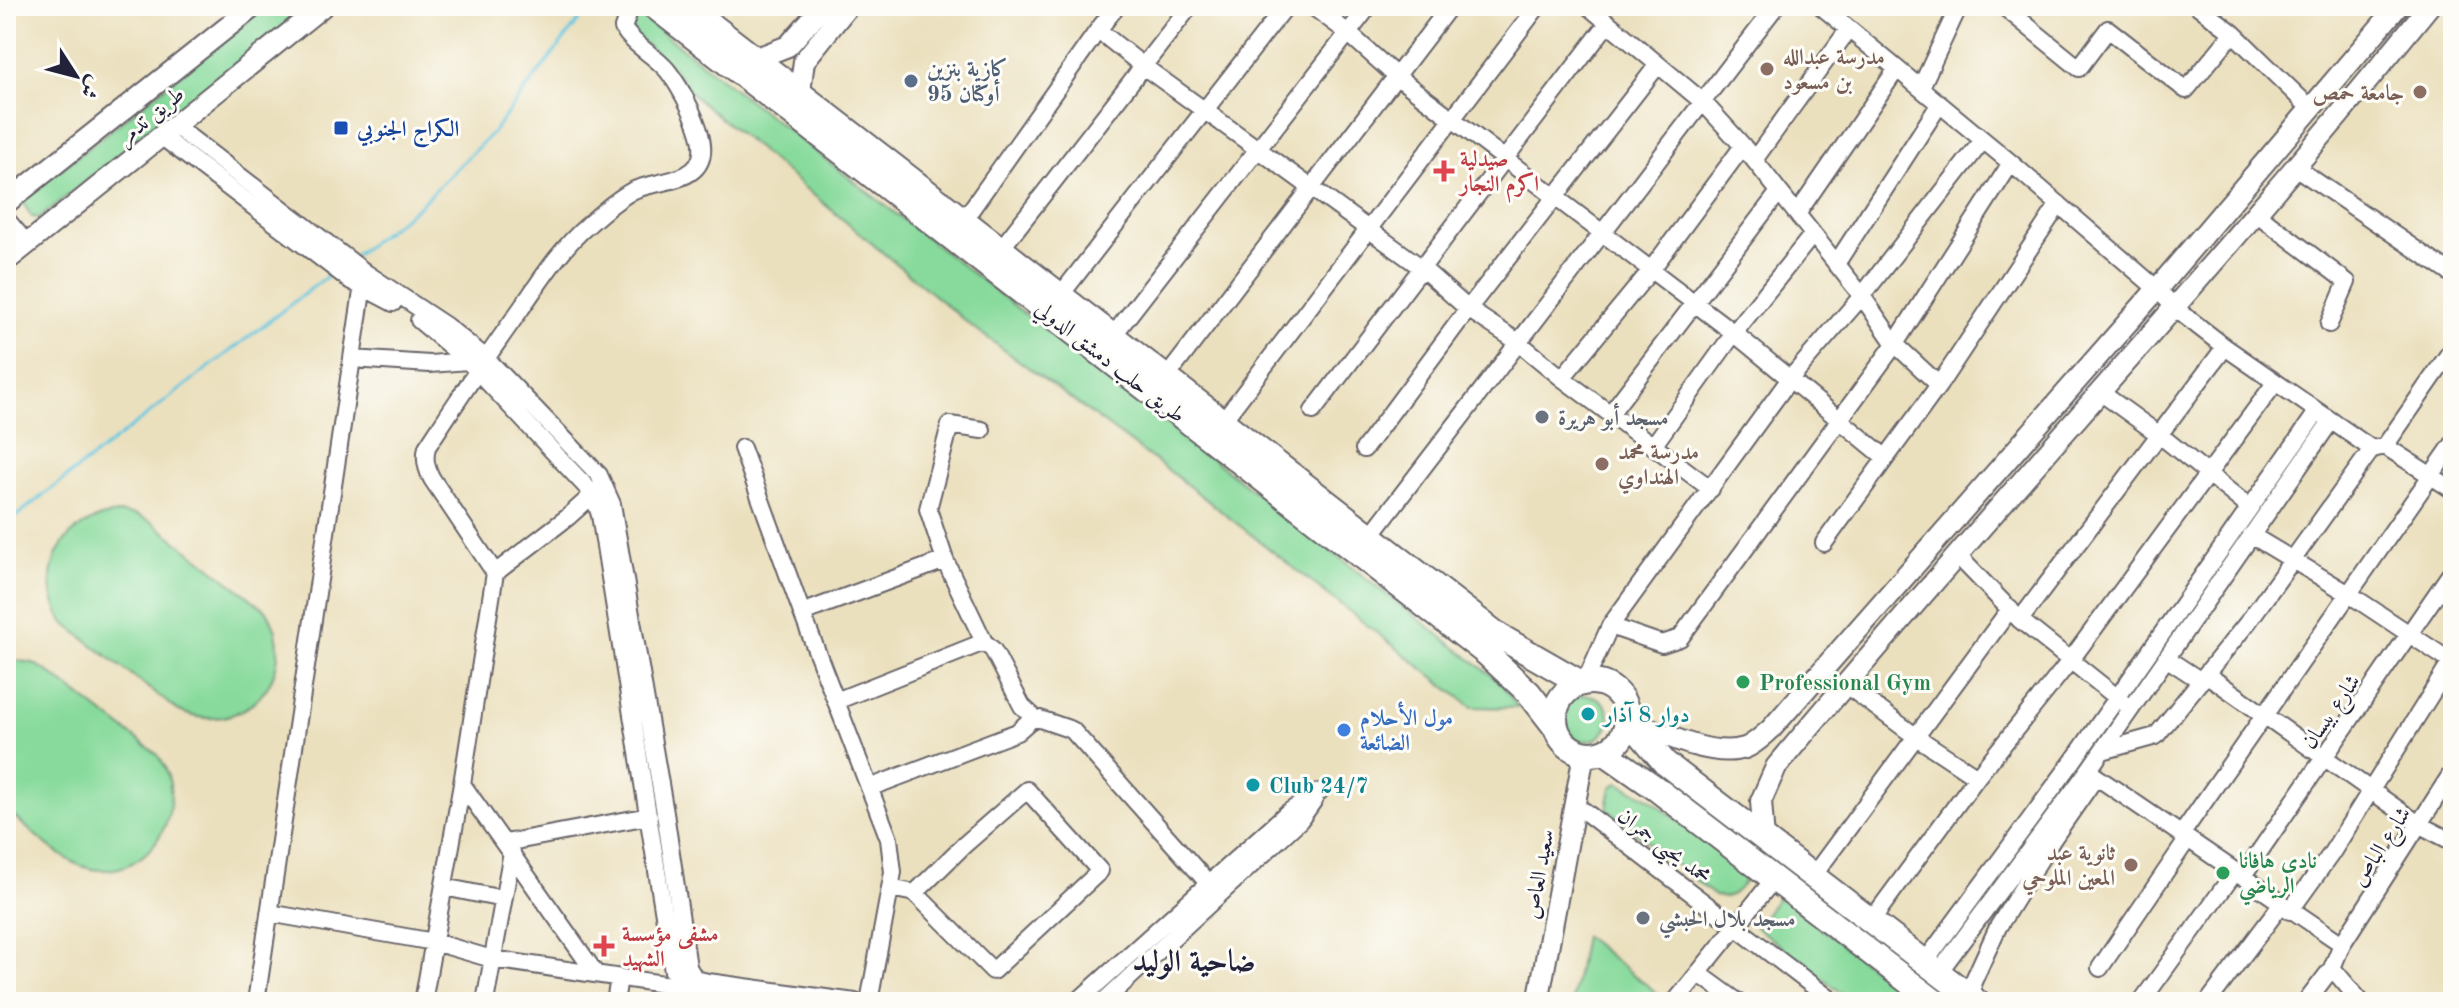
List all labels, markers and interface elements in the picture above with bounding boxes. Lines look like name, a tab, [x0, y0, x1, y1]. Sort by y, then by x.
north arrow	[36, 36, 116, 116]
place label: مدرسة عبدالله بن مسعود	[1783, 47, 1885, 95]
place label: كازية بنزين أوكتان 95	[927, 57, 1008, 107]
marker: مدرسة عبدالله بن مسعود	[1758, 60, 1776, 78]
text: ش	[75, 71, 106, 102]
marker: كازية بنزين أوكتان 95	[902, 72, 920, 90]
place label: جامعة حمص	[2312, 82, 2404, 106]
street label: طريق تدمر	[114, 83, 191, 152]
marker: جامعة حمص	[2411, 83, 2429, 101]
place label: الكراج الجنوبي	[356, 117, 459, 148]
marker: الكراج الجنوبي	[332, 119, 350, 137]
place label: صيدلية اكرم النجار	[1457, 149, 1539, 203]
marker: صيدلية اكرم النجار	[1435, 162, 1453, 180]
street label: طريق حلب دمشق الدولي	[1027, 297, 1189, 432]
place label: مسجد أبو هريرة	[1558, 402, 1668, 432]
marker: مسجد أبو هريرة	[1533, 408, 1551, 426]
place label: مدرسة محمد الهنداوي	[1618, 442, 1699, 495]
marker: مدرسة محمد الهنداوي	[1593, 455, 1611, 473]
street label: شارع بيسان	[2298, 671, 2370, 757]
marker: Professional Gym	[1734, 673, 1752, 691]
place label: Professional Gym	[1759, 673, 1931, 695]
place label: مول الأحلام الضائعة	[1360, 701, 1453, 755]
place label: دوار 8 آذار	[1601, 701, 1690, 728]
marker: دوار 8 آذار	[1579, 705, 1597, 723]
marker: مول الأحلام الضائعة	[1335, 721, 1353, 739]
marker: Club 24/7	[1244, 776, 1262, 794]
place label: Club 24/7	[1269, 776, 1368, 798]
street label: شارع الباص	[2348, 803, 2420, 894]
street label: محمد يحيى جمران	[1610, 805, 1714, 893]
street label: سعيد العاص	[1521, 828, 1559, 921]
place label: ثانوية عبد المعين الملوحي	[2021, 842, 2116, 896]
place label: نادي هافانا الرياضي	[2239, 850, 2317, 906]
marker: ثانوية عبد المعين الملوحي	[2122, 856, 2140, 874]
marker: نادي هافانا الرياضي	[2214, 864, 2232, 882]
marker: مسجد بلال الحبشي	[1634, 909, 1652, 927]
place label: مسجد بلال الحبشي	[1659, 909, 1796, 939]
place label: مشفى مؤسسة الشهيد	[622, 924, 719, 973]
marker: مشفى مؤسسة الشهيد	[593, 935, 615, 957]
district label: ضاحية الوليد	[1132, 947, 1256, 980]

